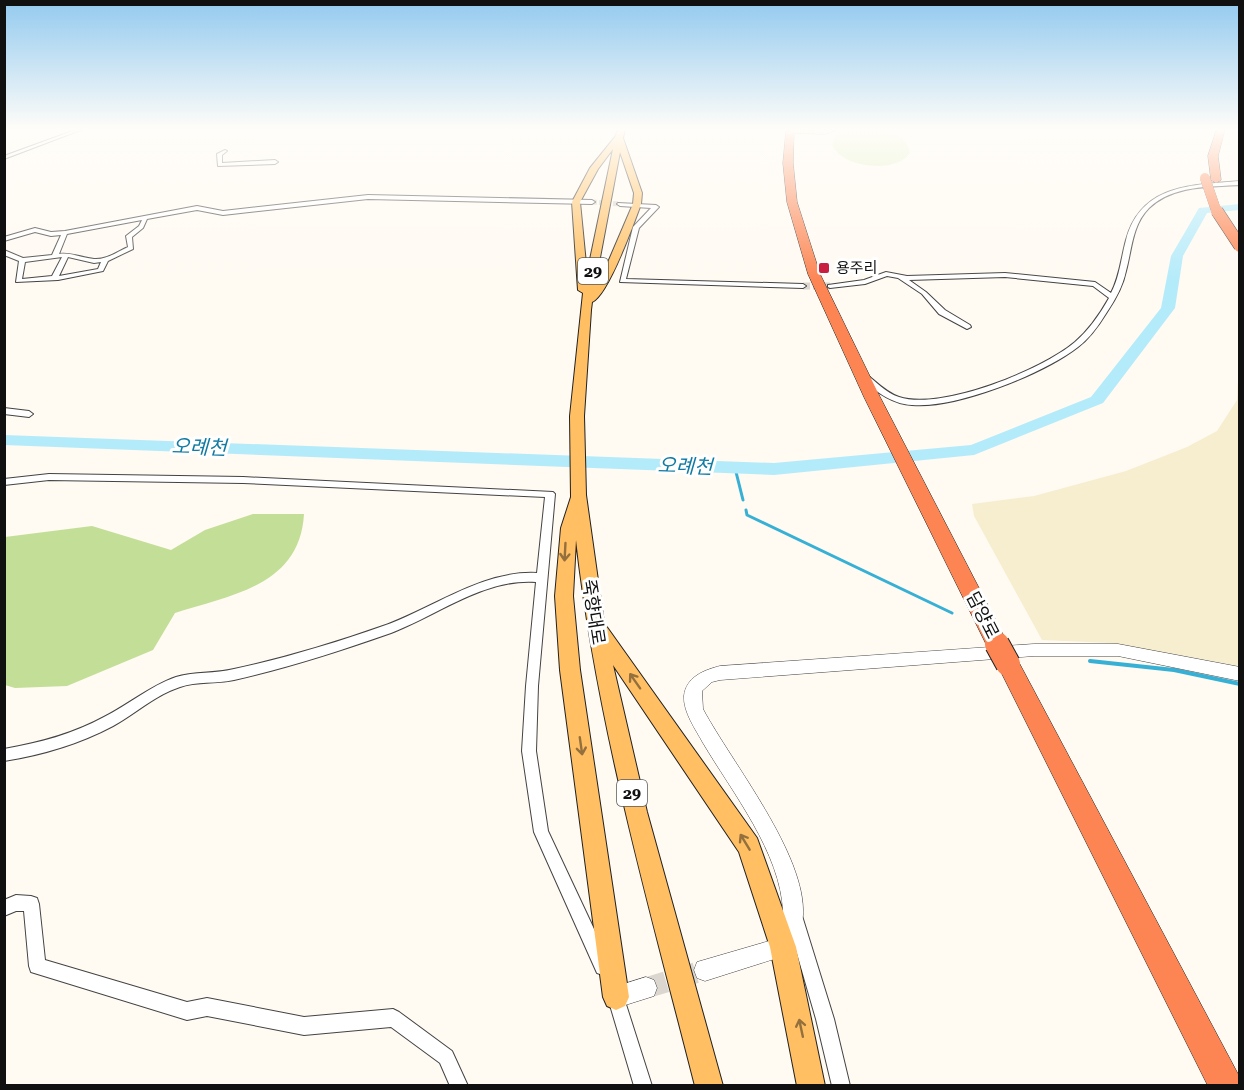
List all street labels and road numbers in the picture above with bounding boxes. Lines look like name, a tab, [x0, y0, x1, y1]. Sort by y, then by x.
road number: 29	[578, 258, 608, 284]
street label: 죽향대로	[578, 578, 610, 646]
street label: 담양로	[962, 588, 1004, 642]
road number: 29	[617, 780, 647, 806]

